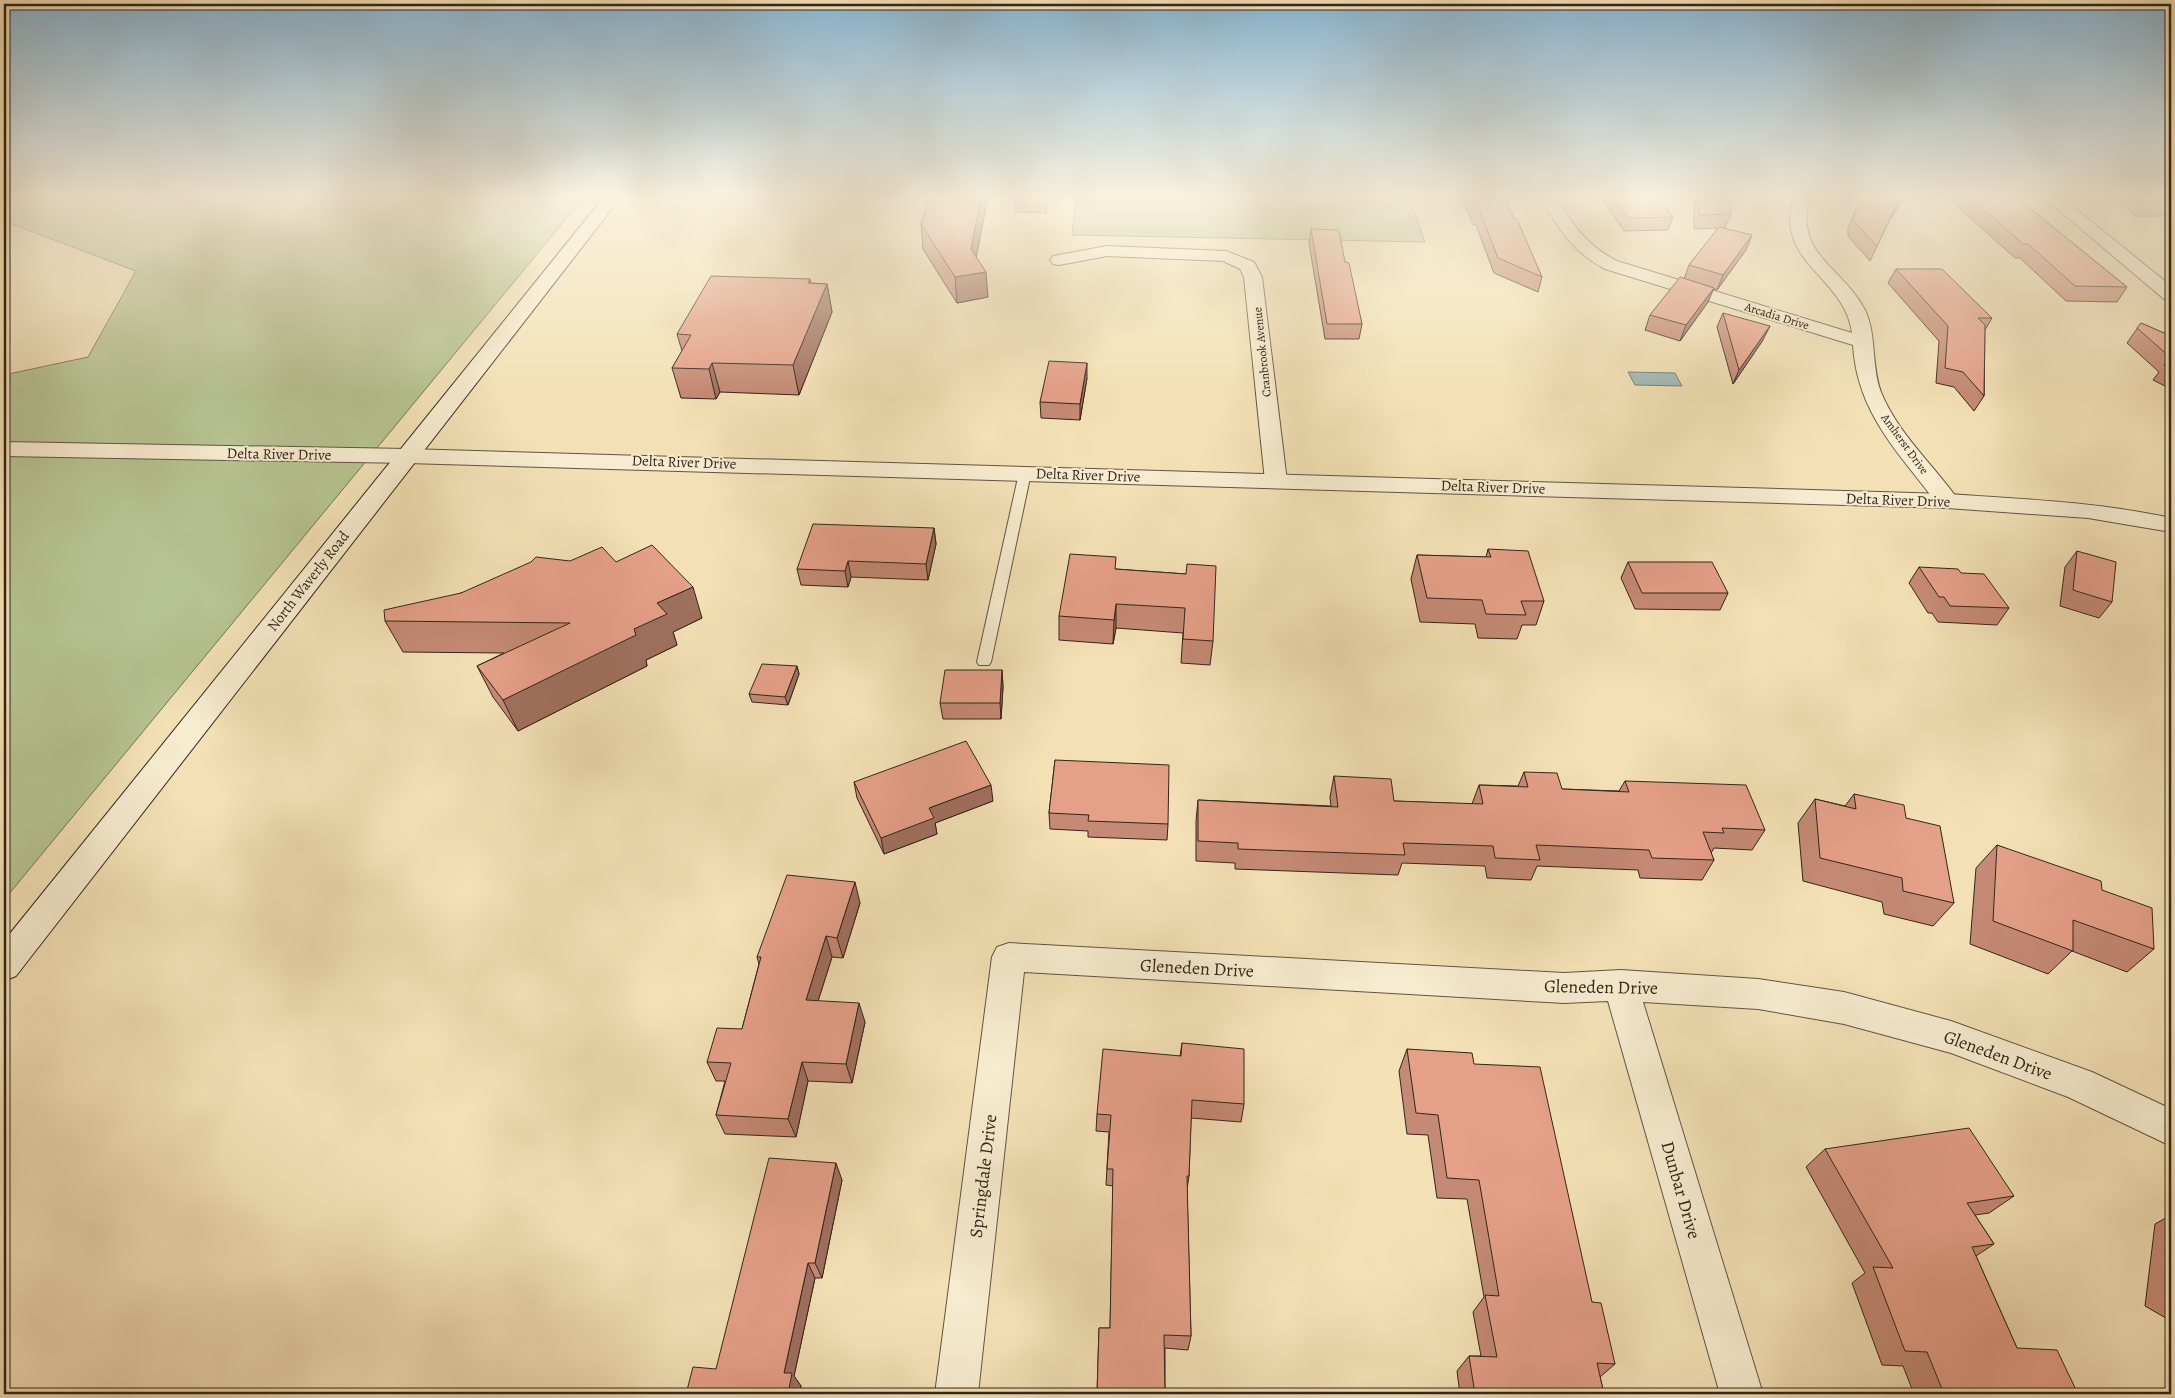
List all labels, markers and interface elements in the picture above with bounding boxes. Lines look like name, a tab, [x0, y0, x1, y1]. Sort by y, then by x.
street label: Arcadia Drive	[1742, 298, 1811, 333]
street label: Cranbrook Avenue	[1249, 306, 1275, 398]
street label: Amherst Drive	[1877, 410, 1932, 478]
street label: Delta River Drive	[227, 443, 332, 465]
street label: Delta River Drive	[631, 450, 737, 474]
street label: Delta River Drive	[1035, 463, 1141, 487]
street label: Delta River Drive	[1440, 475, 1546, 499]
street label: Delta River Drive	[1845, 488, 1951, 512]
street label: North Waverly Road	[262, 526, 354, 635]
street label: Gleneden Drive	[1140, 953, 1254, 983]
street label: Gleneden Drive	[1544, 974, 1658, 1000]
street label: Gleneden Drive	[1940, 1024, 2056, 1086]
street label: Springdale Drive	[964, 1113, 1002, 1239]
street label: Dunbar Drive	[1656, 1138, 1706, 1242]

